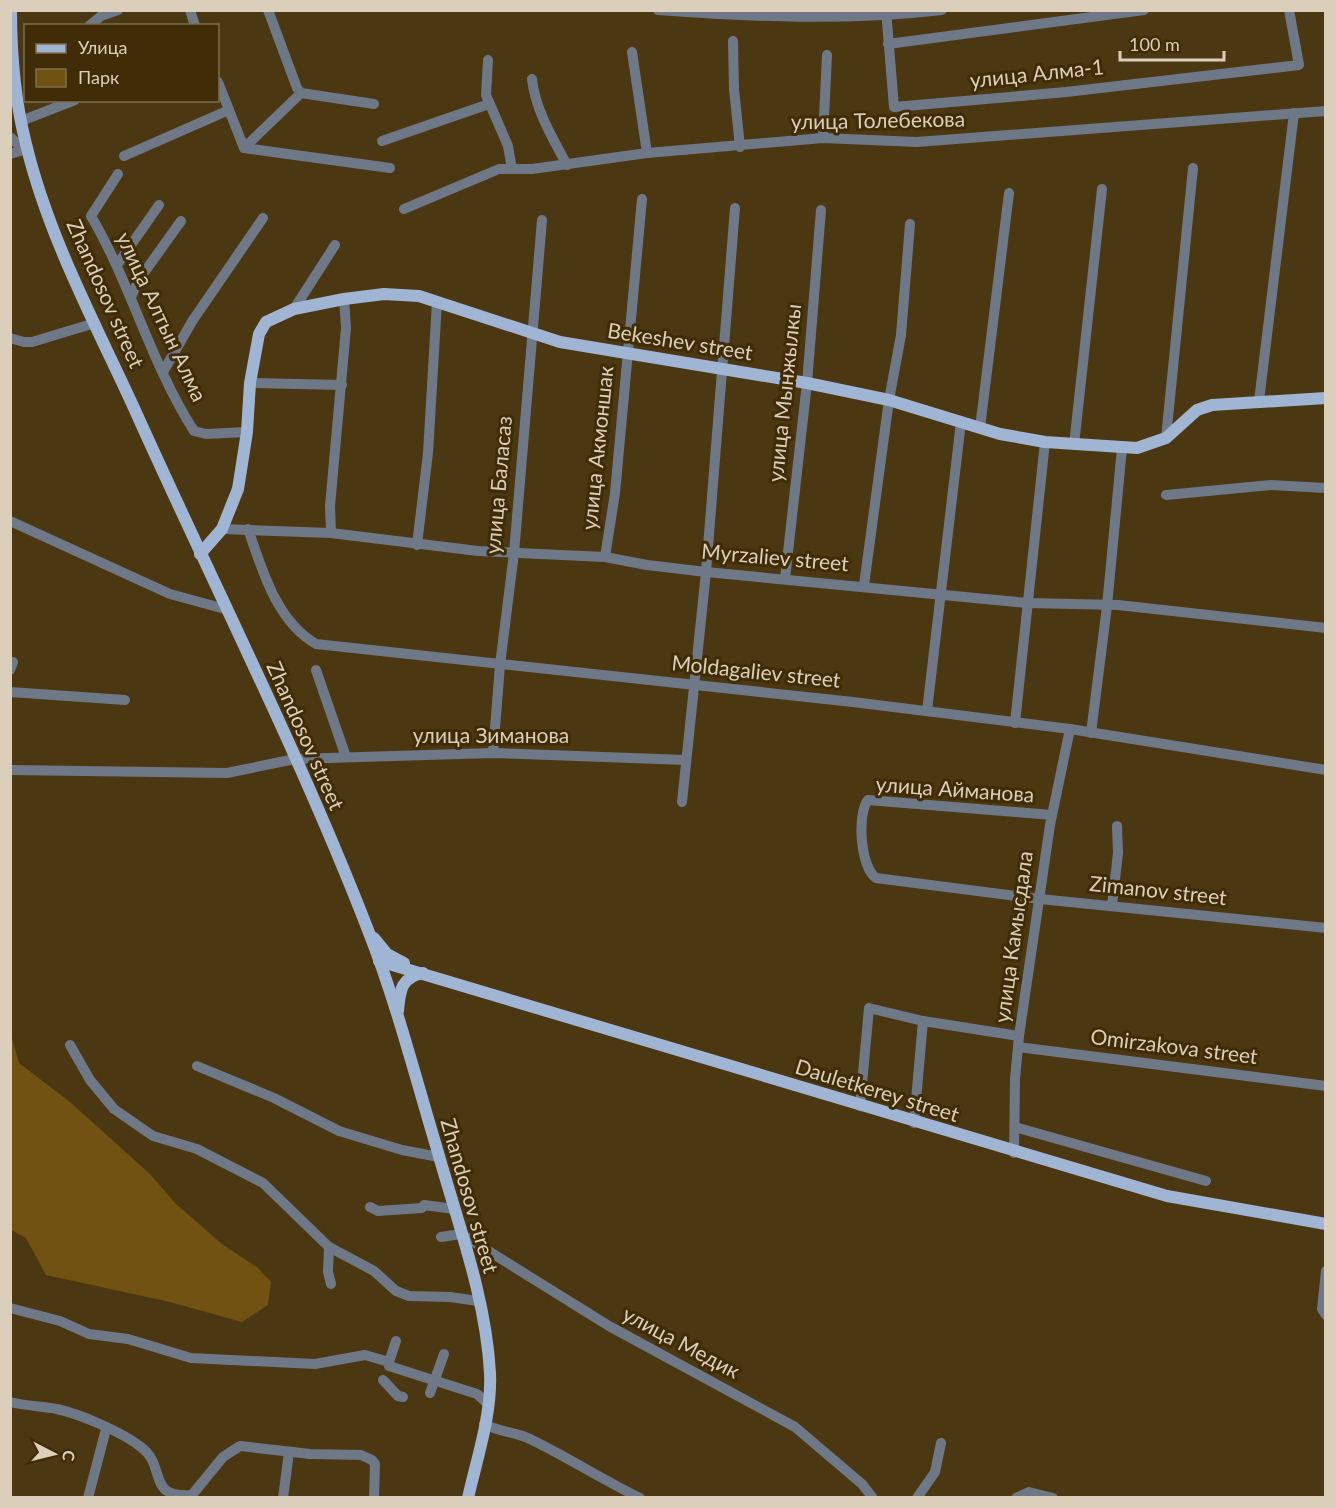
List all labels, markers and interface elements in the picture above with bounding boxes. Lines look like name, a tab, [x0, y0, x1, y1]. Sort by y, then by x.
legend	[24, 24, 219, 102]
scale bar	[1120, 24, 1224, 62]
text: 100 m	[1129, 33, 1180, 55]
text: Улица	[78, 36, 128, 58]
street label: улица Алма-1	[969, 53, 1105, 92]
text: Парк	[78, 66, 120, 88]
street label: улица Толебекова	[791, 105, 965, 134]
street label: Zhandosov street	[62, 215, 151, 372]
street label: улица Алтын Алма	[112, 228, 213, 405]
street label: улица Мынжылкы	[762, 302, 805, 483]
street label: Bekeshev street	[606, 317, 755, 364]
street label: улица Акмоншак	[575, 364, 618, 531]
street label: улица Баласаз	[479, 415, 516, 555]
street label: Myrzaliev street	[700, 538, 850, 575]
street label: Moldagaliev street	[671, 649, 842, 692]
street label: Zhandosov street	[262, 657, 351, 814]
street label: улица Зиманова	[413, 722, 569, 747]
street label: улица Айманова	[875, 770, 1035, 807]
street label: улица Камысдала	[988, 849, 1037, 1024]
street label: Zimanov street	[1088, 870, 1228, 909]
street label: Omirzakova street	[1089, 1023, 1260, 1068]
street label: Dauletkerey street	[793, 1053, 963, 1126]
street label: Zhandosov street	[436, 1115, 505, 1276]
street label: улица Медик	[619, 1300, 745, 1383]
north arrow	[24, 1424, 84, 1484]
text: С	[59, 1449, 79, 1463]

